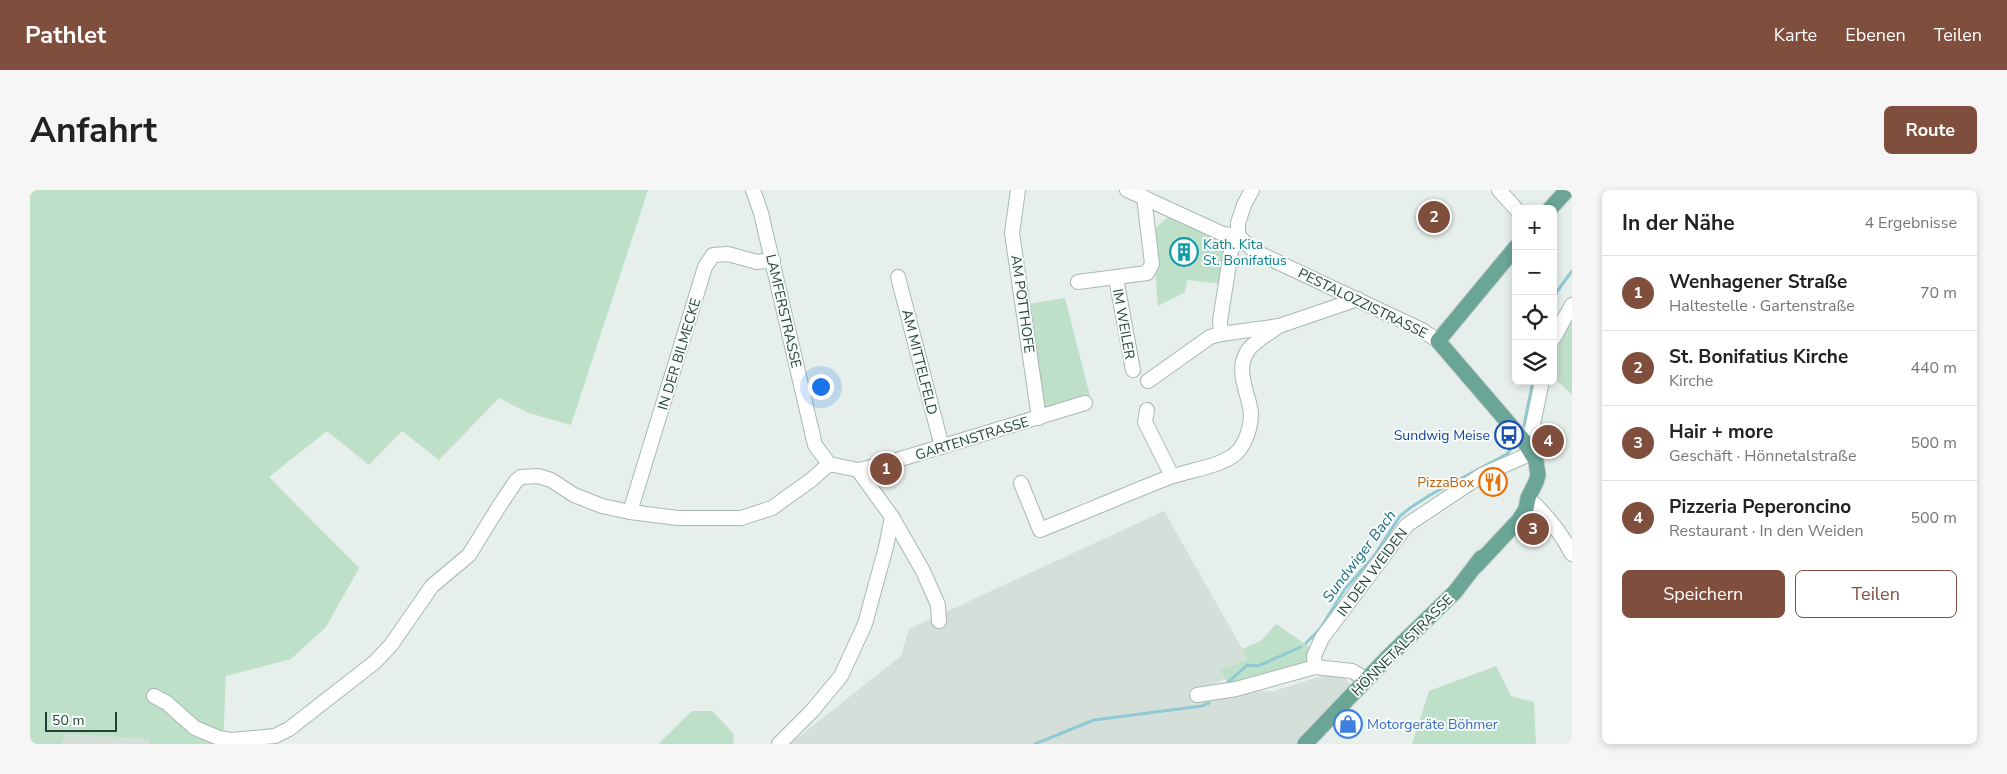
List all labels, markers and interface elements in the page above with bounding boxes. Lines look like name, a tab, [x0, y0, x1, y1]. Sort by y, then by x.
text: Pathlet	[25, 19, 106, 51]
text: Karte	[1774, 23, 1817, 47]
text: Ebenen	[1845, 23, 1906, 47]
text: Teilen	[1934, 23, 1982, 47]
button: Route	[1884, 106, 1977, 154]
text: Anfahrt	[30, 107, 157, 154]
pin: 2	[1418, 198, 1450, 236]
map controls	[1512, 205, 1557, 385]
button: +	[1512, 205, 1557, 250]
text: In der Nähe	[1622, 209, 1735, 237]
text: 4 Ergebnisse	[1864, 212, 1957, 234]
place label: Kath. Kita St. Bonifatius	[1203, 235, 1287, 270]
building icon: Kath. Kita St. Bonifatius	[1169, 237, 1199, 267]
button: −	[1512, 250, 1557, 295]
street label: LAMFERSTRASSE	[761, 252, 806, 370]
street label: AM POTTHOFE	[1006, 254, 1039, 354]
street label: PESTALOZZISTRASSE	[1295, 264, 1431, 343]
text: Wenhagener Straße	[1669, 269, 1847, 295]
text: 1	[1633, 282, 1643, 304]
text: 70 m	[1920, 282, 1957, 304]
street label: IM WEILER	[1108, 287, 1139, 361]
button: locate	[1512, 295, 1557, 340]
text: Haltestelle · Gartenstraße	[1669, 295, 1855, 317]
street label: IN DER BILMECKE	[653, 296, 706, 412]
street label: AM MITTELFELD	[897, 307, 942, 417]
button: layers	[1512, 340, 1557, 385]
text: St. Bonifatius Kirche	[1669, 344, 1848, 370]
text: 2	[1633, 357, 1643, 379]
text: 440 m	[1910, 357, 1957, 379]
text: Kirche	[1669, 370, 1713, 392]
your location	[808, 374, 834, 400]
street label: GARTENSTRASSE	[913, 412, 1031, 465]
text: Hair + more	[1669, 419, 1773, 445]
bus stop icon: Sundwig Meise	[1494, 420, 1524, 450]
pin: 4	[1532, 422, 1564, 460]
place label: Sundwig Meise	[1394, 426, 1490, 445]
text: 3	[1633, 432, 1643, 454]
text: 500 m	[1910, 432, 1957, 454]
text: Geschäft · Hönnetalstraße	[1669, 445, 1856, 467]
pin: 1	[870, 450, 902, 488]
restaurant icon: PizzaBox	[1478, 467, 1508, 497]
place label: PizzaBox	[1417, 473, 1475, 492]
text: Pizzeria Peperoncino	[1669, 494, 1851, 520]
water label: Sundwiger Bach	[1318, 506, 1400, 606]
text: 4	[1633, 507, 1643, 529]
text: 500 m	[1910, 507, 1957, 529]
pin: 3	[1517, 510, 1549, 548]
text: Restaurant · In den Weiden	[1669, 520, 1864, 542]
street label: IN DEN WEIDEN	[1333, 524, 1412, 620]
button: Speichern	[1622, 570, 1785, 618]
button: Teilen	[1795, 570, 1957, 618]
street label: HÖNNETALSTRASSE	[1347, 590, 1457, 700]
scale bar	[45, 709, 118, 732]
shop icon: Motorgeräte Böhmer	[1333, 709, 1363, 739]
text: 50 m	[52, 711, 84, 730]
place label: Motorgeräte Böhmer	[1367, 715, 1498, 734]

